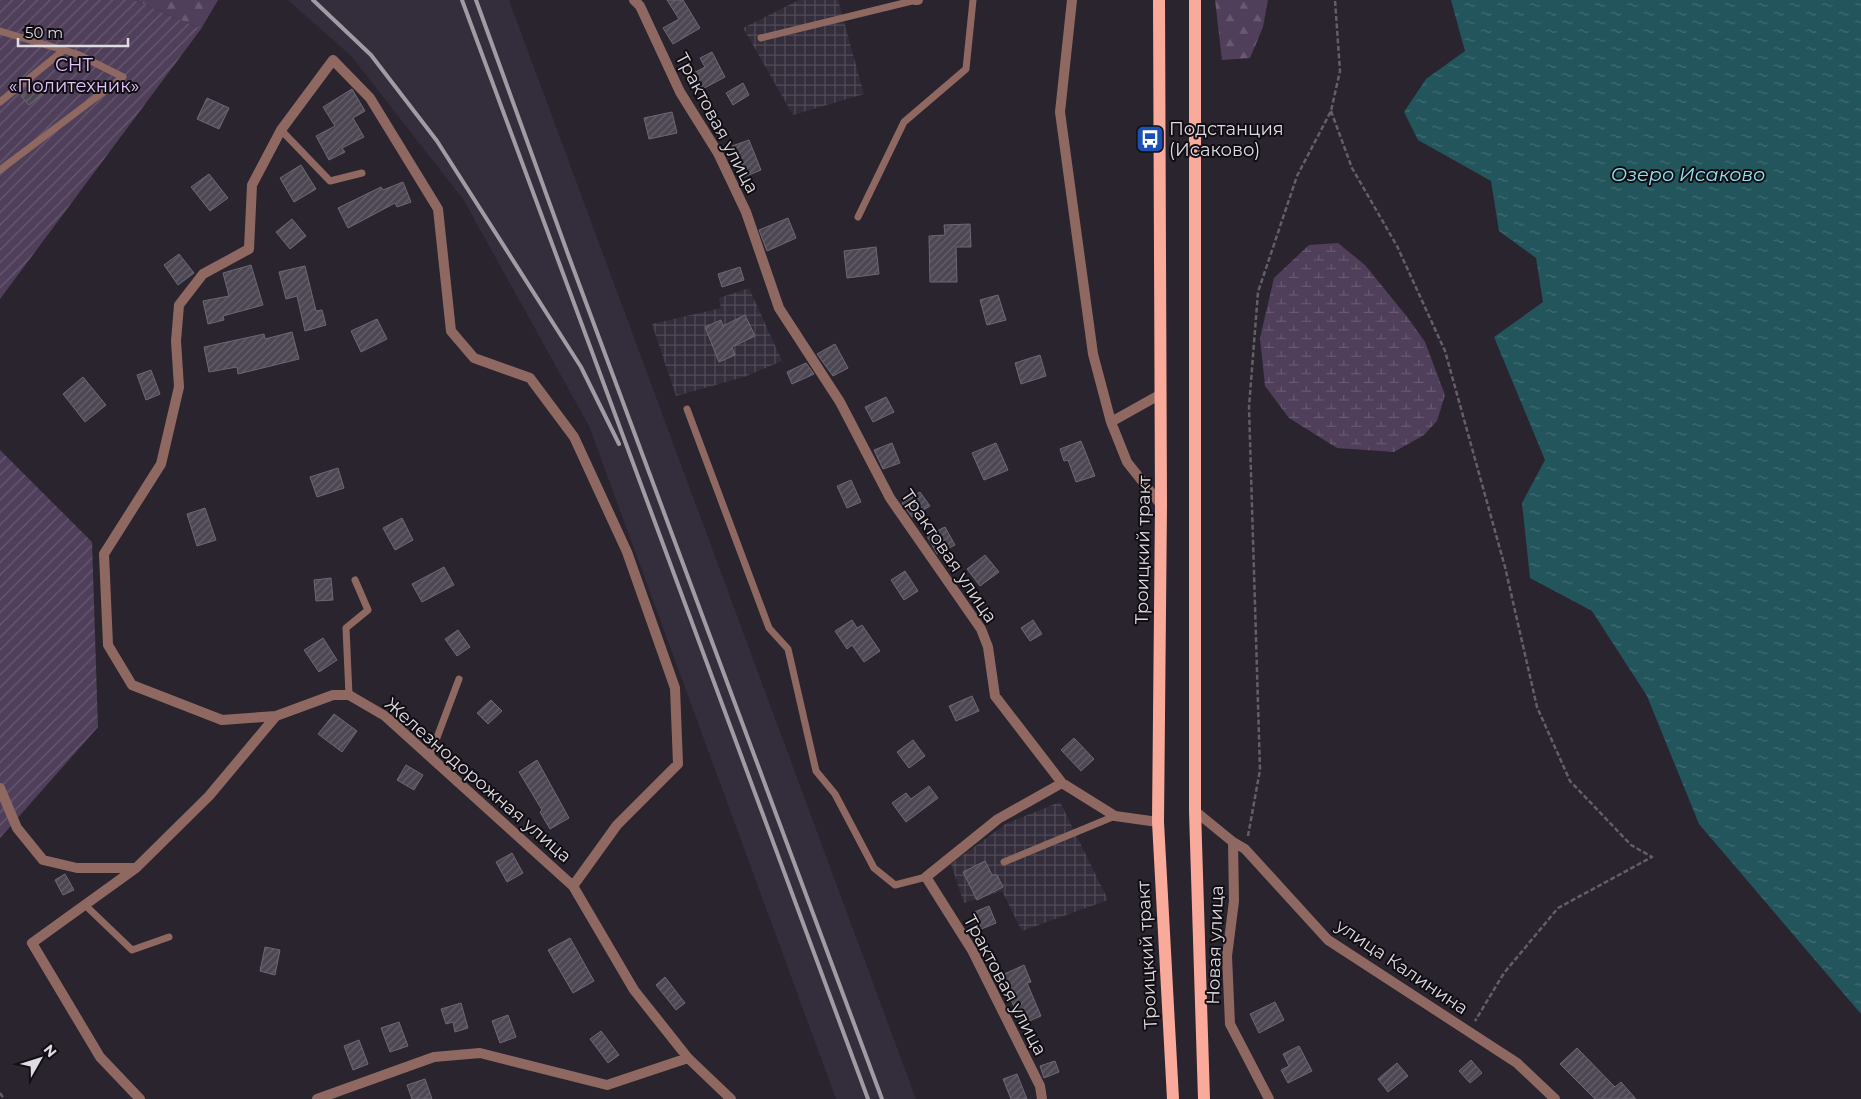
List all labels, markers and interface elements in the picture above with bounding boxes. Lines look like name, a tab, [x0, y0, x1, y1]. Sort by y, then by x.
scale bar	[18, 15, 128, 47]
text: 50 m	[25, 23, 63, 42]
street label: Трактовая улица	[671, 49, 763, 197]
park label: СНТ «Политехник»	[9, 54, 139, 97]
place label: Подстанция (Исаково)	[1169, 118, 1284, 161]
bus stop icon: Подстанция (Исаково)	[1135, 124, 1165, 154]
water label: Озеро Исаково	[1611, 163, 1765, 186]
street label: Троицкий тракт	[1131, 475, 1155, 625]
street label: Трактовая улица	[896, 485, 1002, 627]
street label: Железнодорожная улица	[380, 693, 576, 867]
street label: Троицкий тракт	[1132, 880, 1162, 1030]
street label: Новая улица	[1202, 885, 1228, 1005]
street label: Трактовая улица	[959, 911, 1051, 1059]
street label: улица Калинина	[1331, 914, 1472, 1019]
north arrow	[15, 1034, 65, 1084]
text: N	[40, 1041, 61, 1061]

